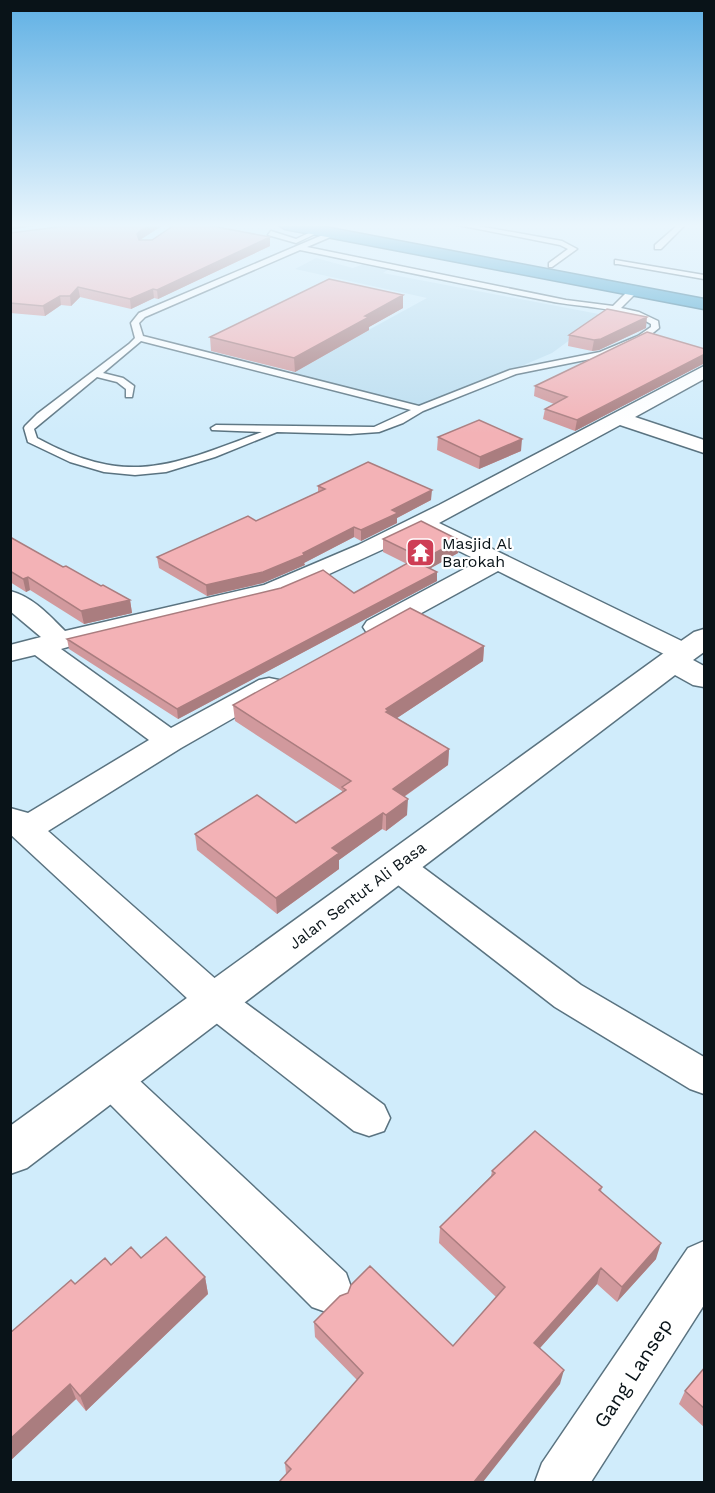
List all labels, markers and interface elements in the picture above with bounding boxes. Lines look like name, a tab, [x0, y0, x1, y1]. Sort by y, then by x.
place label: Masjid Al Barokah	[442, 534, 512, 571]
temple icon: Masjid Al Barokah	[405, 536, 437, 568]
street label: Jalan Sentut Ali Basa	[285, 838, 430, 953]
street label: Gang Lansep	[589, 1314, 677, 1432]

